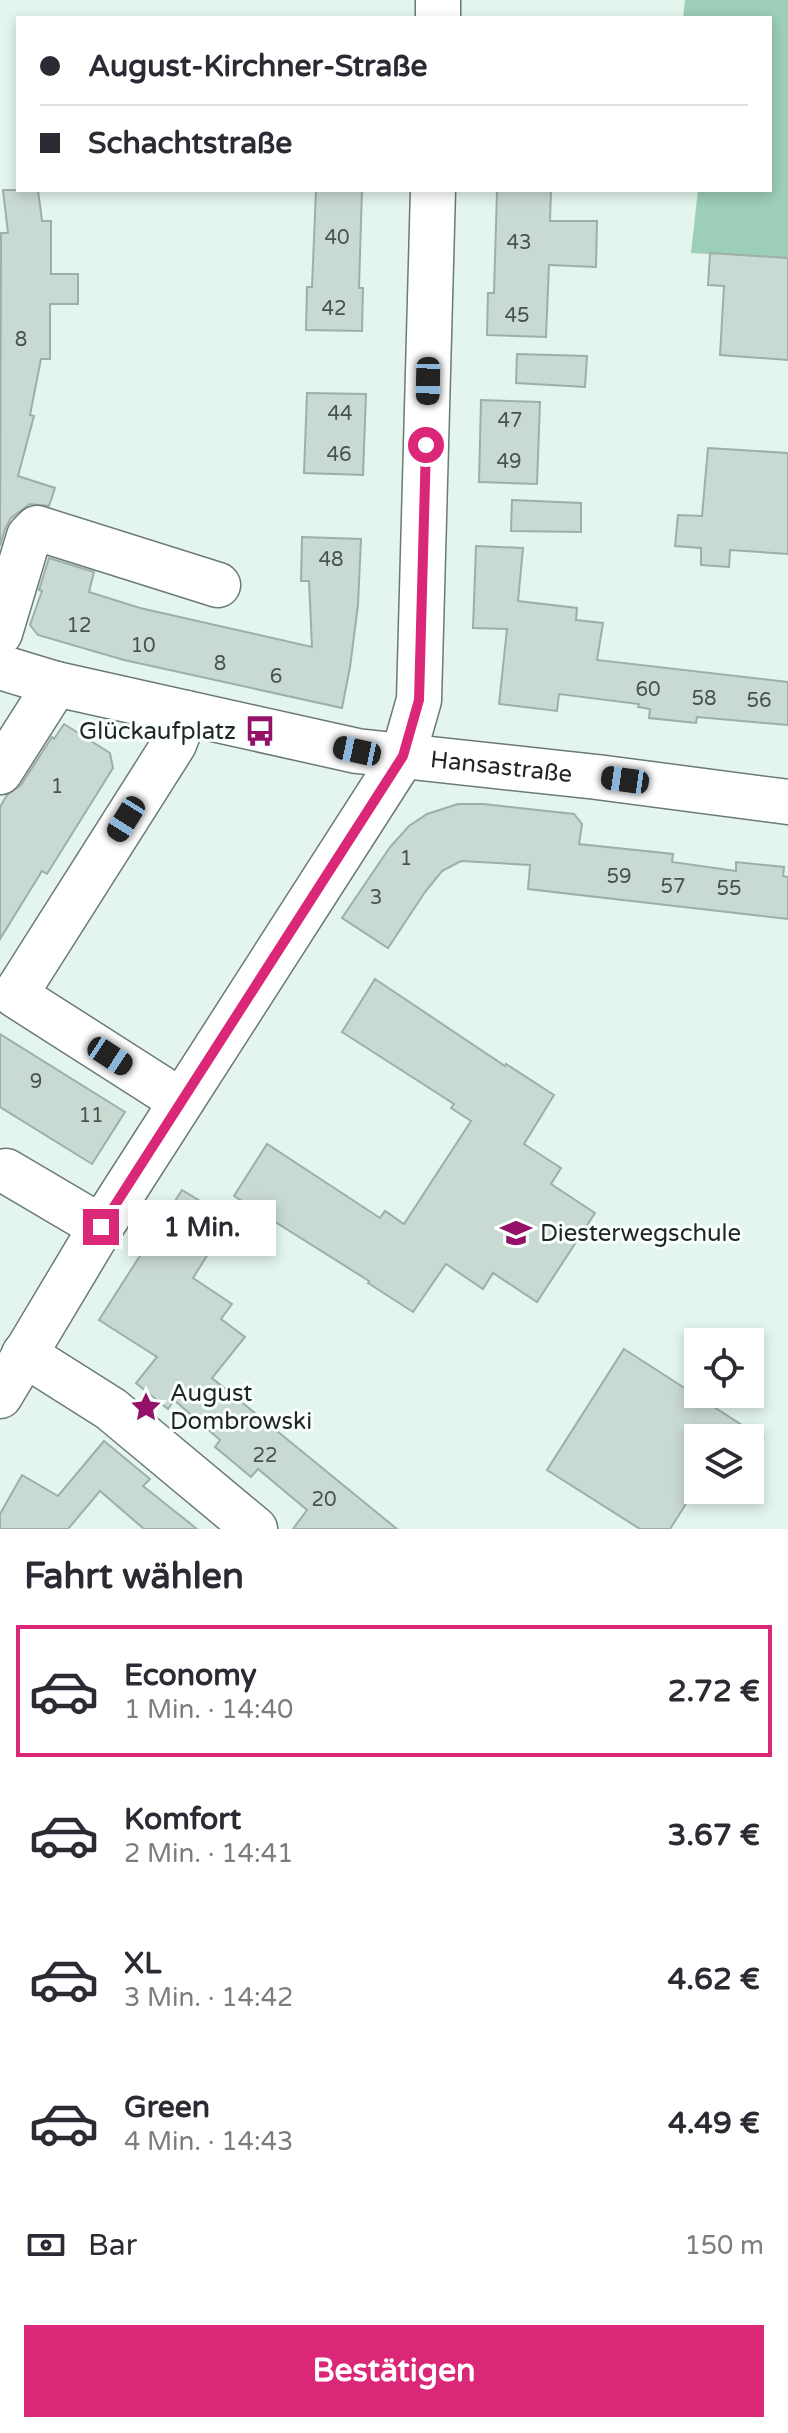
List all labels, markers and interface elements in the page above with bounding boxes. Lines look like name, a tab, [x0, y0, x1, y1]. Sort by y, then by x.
text: August-Kirchner-Straße	[88, 48, 428, 85]
text: Schachtstraße	[88, 125, 292, 162]
house number: 40	[324, 226, 350, 250]
house number: 43	[506, 231, 532, 255]
house number: 42	[321, 297, 347, 321]
house number: 45	[504, 304, 530, 328]
house number: 8	[15, 328, 27, 352]
car	[416, 357, 440, 405]
house number: 44	[327, 402, 353, 426]
house number: 47	[497, 409, 523, 433]
route start	[408, 427, 444, 463]
house number: 46	[326, 443, 352, 467]
house number: 49	[496, 450, 522, 474]
house number: 48	[318, 548, 344, 572]
house number: 12	[66, 614, 92, 638]
house number: 10	[130, 634, 156, 658]
house number: 8	[214, 652, 226, 676]
house number: 6	[270, 665, 282, 689]
house number: 60	[635, 678, 661, 702]
house number: 58	[691, 687, 717, 711]
house number: 56	[746, 689, 772, 713]
bus stop icon: Glückaufplatz	[243, 714, 277, 748]
place label: Glückaufplatz	[79, 717, 236, 746]
car	[331, 734, 383, 768]
street label: Hansastraße	[429, 745, 574, 789]
car	[600, 765, 650, 795]
house number: 1	[51, 775, 63, 799]
car	[103, 792, 149, 846]
house number: 1	[400, 847, 412, 871]
house number: 59	[606, 865, 632, 889]
house number: 57	[660, 875, 686, 899]
house number: 55	[716, 877, 742, 901]
house number: 3	[370, 886, 382, 910]
car	[83, 1033, 137, 1079]
house number: 9	[30, 1070, 42, 1094]
house number: 11	[78, 1104, 104, 1128]
callout: 1 Min.	[129, 1199, 277, 1255]
route end	[83, 1209, 119, 1245]
text: 1 Min.	[163, 1212, 241, 1243]
school or university icon: Diesterwegschule	[499, 1216, 533, 1250]
place label: Diesterwegschule	[540, 1219, 741, 1248]
map controls	[684, 1328, 764, 1504]
button: locate	[684, 1328, 764, 1408]
place label: August Dombrowski	[170, 1379, 312, 1436]
place icon: August Dombrowski	[129, 1390, 163, 1424]
button: layers	[684, 1424, 764, 1504]
house number: 22	[252, 1444, 278, 1468]
house number: 20	[311, 1488, 337, 1512]
text: Fahrt wählen	[24, 1555, 244, 1598]
icon: car	[28, 1655, 100, 1727]
text: Economy	[124, 1657, 257, 1694]
text: 2.72 €	[668, 1673, 760, 1710]
text: 1 Min. · 14:40	[124, 1694, 293, 1725]
icon: car	[28, 1799, 100, 1871]
text: Komfort	[124, 1801, 241, 1838]
text: 3.67 €	[667, 1817, 760, 1854]
text: 2 Min. · 14:41	[124, 1838, 293, 1869]
icon: car	[28, 1943, 100, 2015]
text: XL	[124, 1945, 161, 1982]
text: 4.62 €	[667, 1961, 760, 1998]
text: 3 Min. · 14:42	[124, 1982, 293, 2013]
icon: car	[28, 2087, 100, 2159]
text: Green	[124, 2089, 210, 2126]
text: 4.49 €	[668, 2105, 760, 2142]
text: 4 Min. · 14:43	[124, 2126, 293, 2157]
icon: cash	[24, 2223, 68, 2267]
text: Bar	[88, 2227, 137, 2264]
text: 150 m	[684, 2230, 764, 2261]
button: Bestätigen	[24, 2325, 764, 2417]

